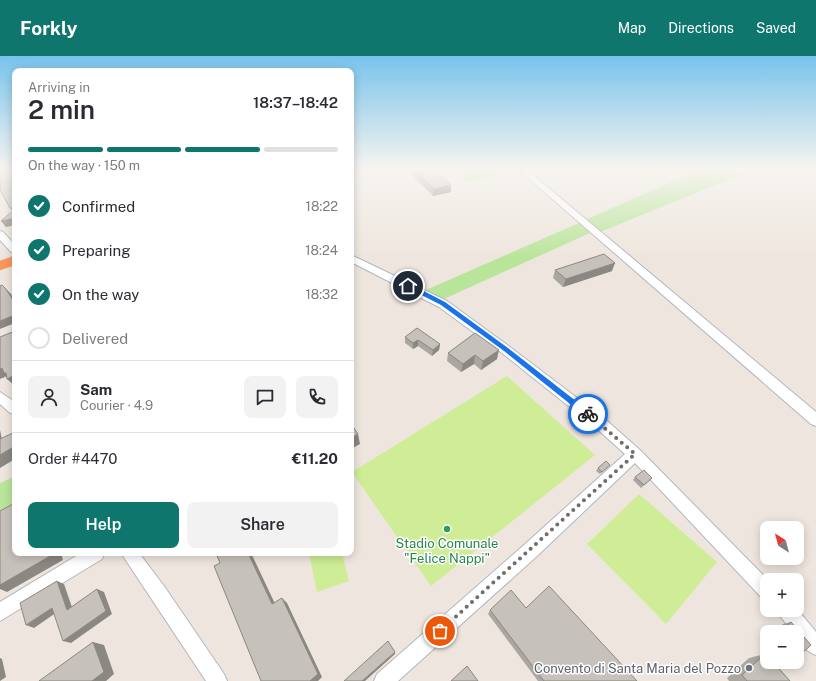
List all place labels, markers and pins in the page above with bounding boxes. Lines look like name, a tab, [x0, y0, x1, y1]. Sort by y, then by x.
pin	[391, 269, 425, 303]
marker: Stadio Comunale "Felice Nappi"	[442, 524, 452, 534]
place label: Stadio Comunale "Felice Nappi"	[396, 536, 498, 566]
pin	[423, 614, 457, 648]
place label: Convento di Santa Maria del Pozzo	[534, 661, 741, 676]
marker: Convento di Santa Maria del Pozzo	[744, 663, 754, 673]

